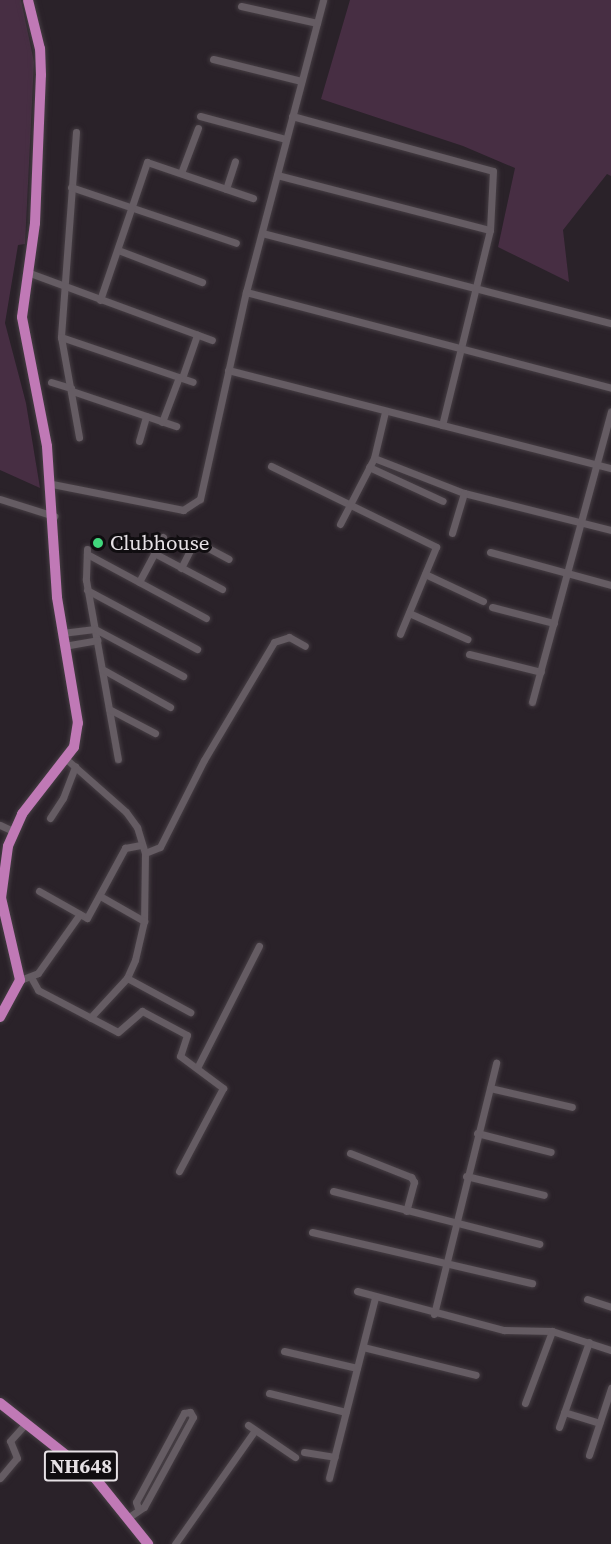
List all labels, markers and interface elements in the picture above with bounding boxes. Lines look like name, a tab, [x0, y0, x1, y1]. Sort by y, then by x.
place label: Clubhouse	[110, 530, 209, 556]
marker: Clubhouse	[91, 536, 105, 550]
road number: NH648	[44, 1449, 118, 1483]

